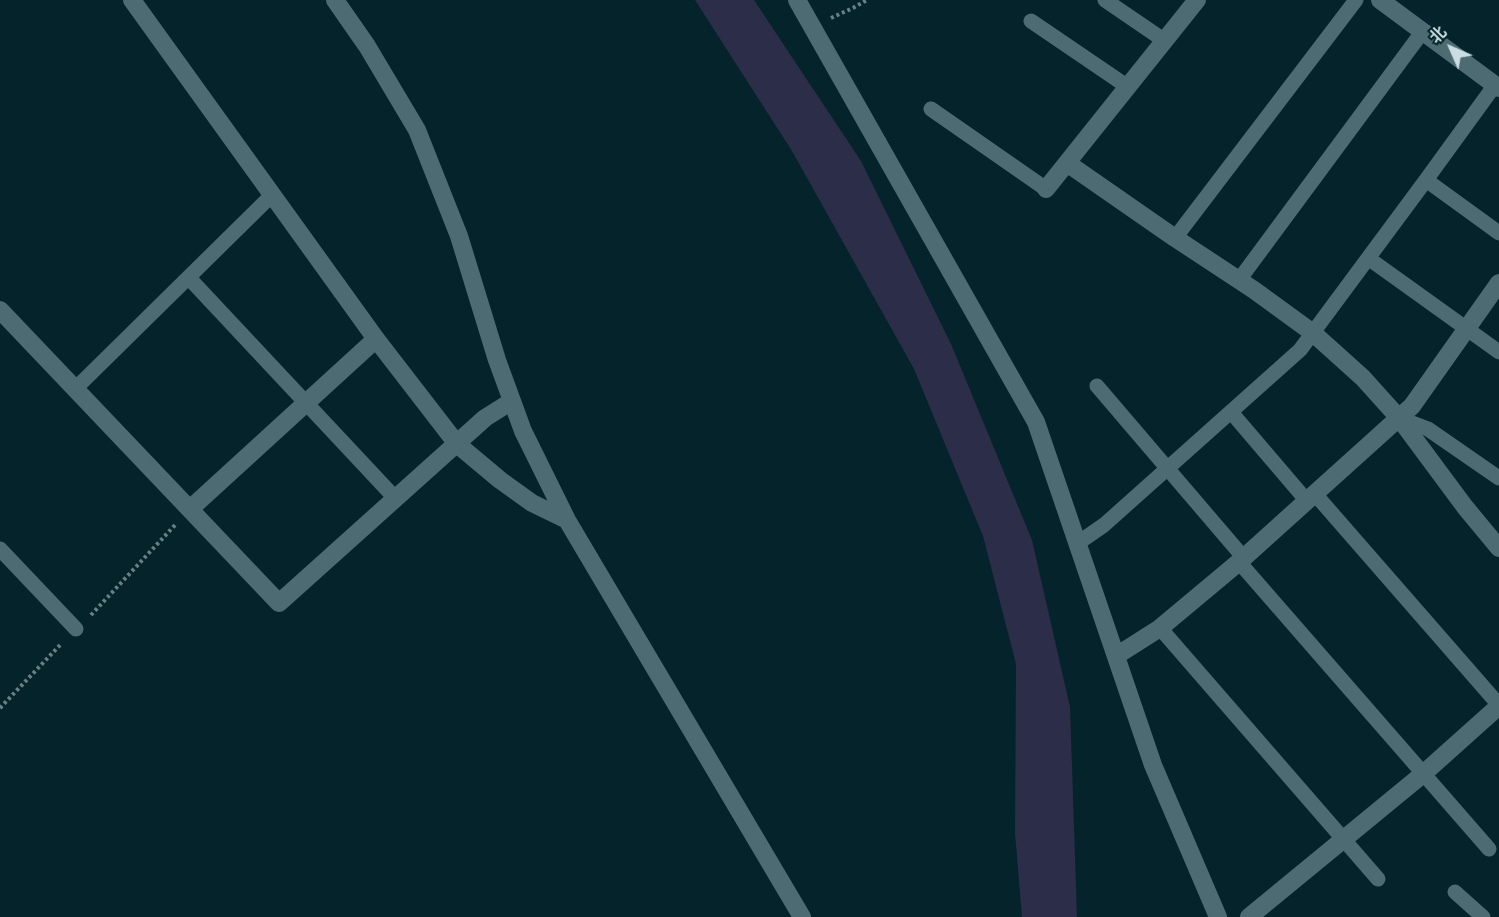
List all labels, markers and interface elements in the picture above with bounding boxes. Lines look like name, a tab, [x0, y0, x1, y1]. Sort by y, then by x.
north arrow	[1421, 18, 1481, 78]
text: 北	[1425, 22, 1451, 48]

